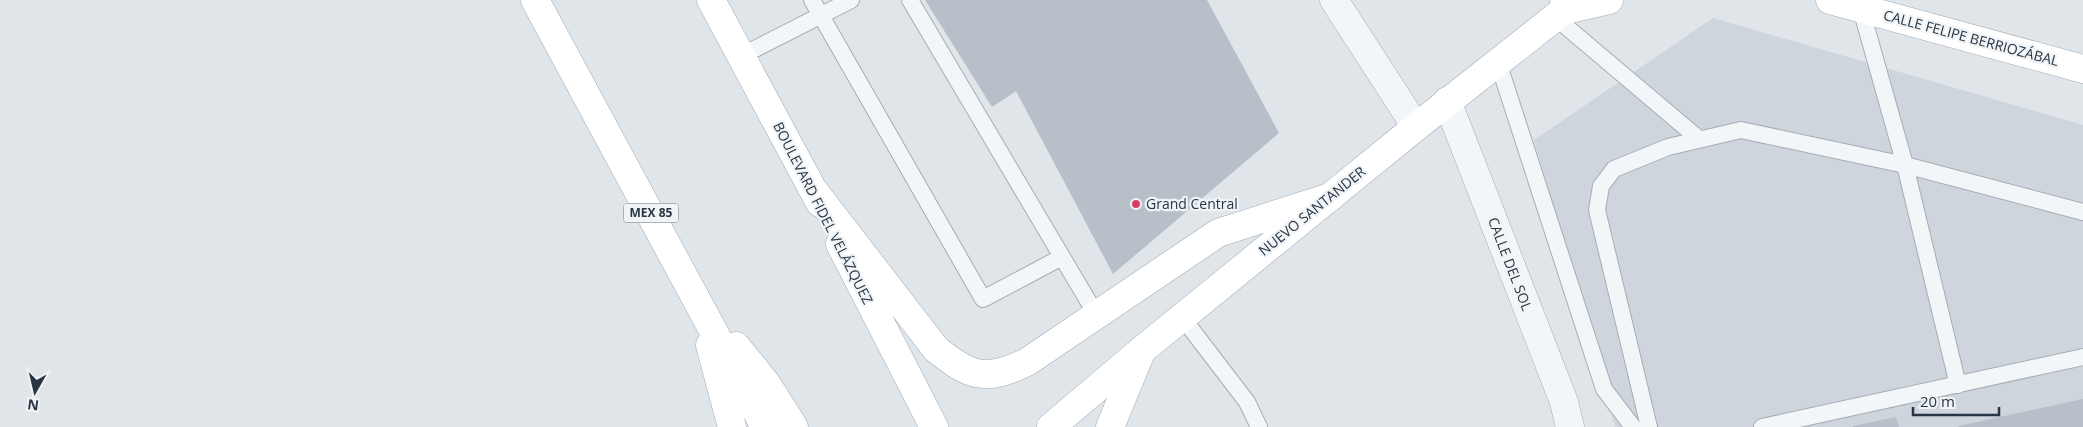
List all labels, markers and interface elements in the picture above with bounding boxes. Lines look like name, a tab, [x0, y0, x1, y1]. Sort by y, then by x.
street label: CALLE FELIPE BERRIOZÁBAL	[1881, 5, 2061, 70]
street label: BOULEVARD FIDEL VELÁZQUEZ	[769, 118, 878, 307]
street label: NUEVO SANTANDER	[1254, 161, 1369, 260]
place label: Grand Central	[1146, 194, 1238, 213]
marker: Grand Central	[1130, 198, 1142, 210]
road number: MEX 85	[624, 204, 678, 222]
street label: CALLE DEL SOL	[1484, 214, 1537, 313]
north arrow	[10, 367, 60, 417]
scale bar	[1913, 384, 1999, 416]
text: 20 m	[1920, 391, 1955, 411]
text: N	[26, 395, 40, 416]

